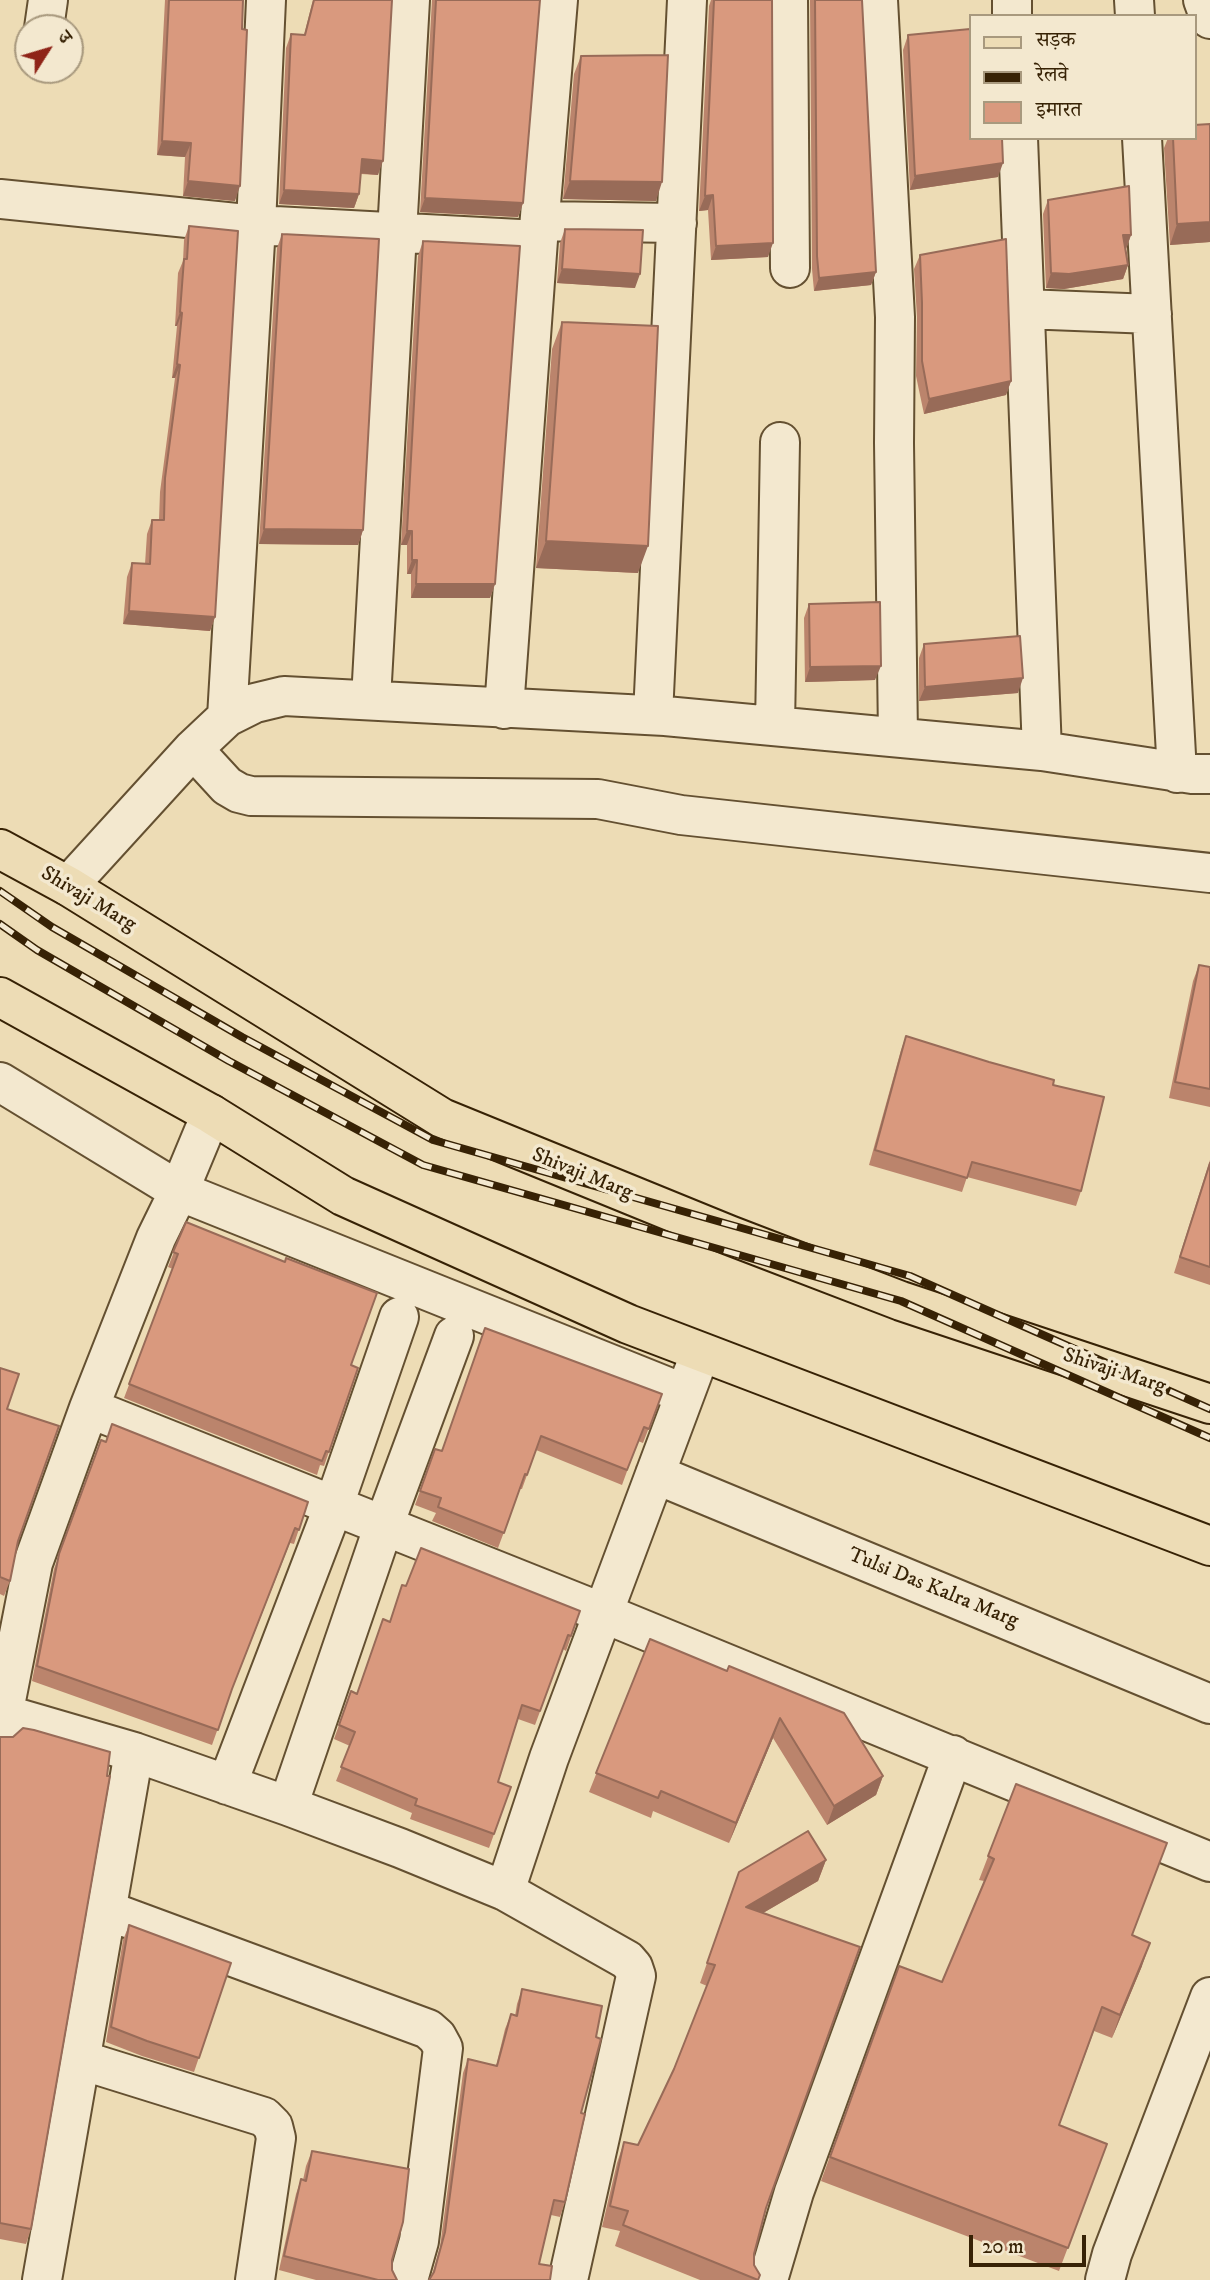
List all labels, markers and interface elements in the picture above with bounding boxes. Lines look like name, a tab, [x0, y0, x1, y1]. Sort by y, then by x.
north arrow	[14, 14, 84, 84]
legend	[968, 14, 1196, 140]
text: उ	[52, 26, 77, 48]
text: सड़क	[1036, 27, 1075, 53]
text: रेलवे	[1036, 62, 1068, 88]
text: इमारत	[1036, 97, 1082, 123]
street label: Shivaji Marg	[36, 862, 140, 938]
street label: Shivaji Marg	[528, 1143, 636, 1207]
street label: Shivaji Marg	[1059, 1344, 1169, 1400]
street label: Tulsi Das Kalra Marg	[844, 1543, 1022, 1635]
scale bar	[972, 2220, 1089, 2264]
text: 20 m	[982, 2234, 1024, 2260]

